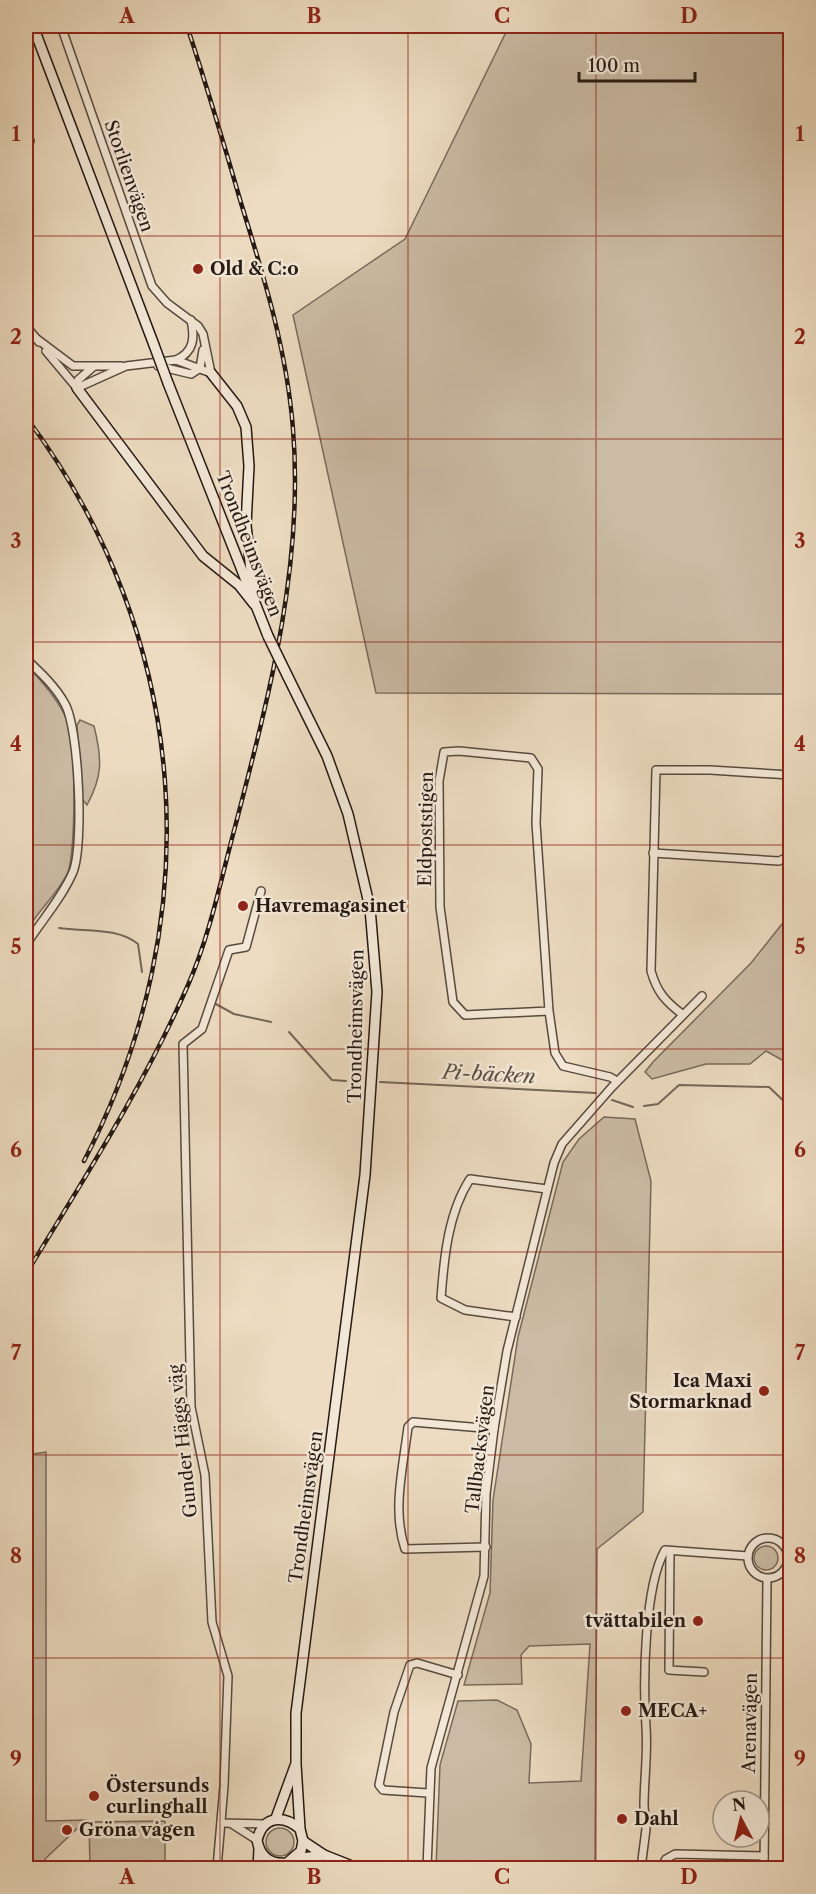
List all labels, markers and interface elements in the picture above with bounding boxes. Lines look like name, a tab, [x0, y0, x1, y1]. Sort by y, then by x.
text: A	[118, 4, 135, 28]
text: B	[307, 4, 322, 28]
text: C	[494, 4, 510, 28]
text: D	[680, 4, 698, 28]
scale bar	[579, 45, 694, 83]
text: 100 m	[588, 55, 640, 77]
street label: Storlienvägen	[100, 117, 158, 235]
text: 1	[12, 122, 21, 146]
text: 1	[796, 122, 805, 146]
place label: Old & C:o	[210, 258, 299, 280]
marker: Old & C:o	[191, 262, 205, 276]
text: 2	[10, 325, 22, 349]
text: 2	[794, 325, 806, 349]
street label: Trondheimsvägen	[211, 468, 287, 620]
text: 3	[10, 529, 22, 553]
text: 3	[794, 529, 806, 553]
text: 4	[10, 732, 22, 756]
text: 4	[794, 732, 806, 756]
street label: Eldpoststigen	[414, 771, 438, 887]
place label: Havremagasinet	[255, 895, 407, 917]
marker: Havremagasinet	[236, 899, 250, 913]
text: 5	[10, 935, 22, 959]
text: 5	[794, 935, 806, 959]
street label: Trondheimsvägen	[344, 949, 368, 1103]
water label: Pi-bäcken	[440, 1059, 536, 1088]
text: 6	[10, 1138, 22, 1162]
text: 6	[794, 1138, 806, 1162]
text: 7	[11, 1341, 22, 1365]
text: 7	[795, 1341, 806, 1365]
street label: Gunder Häggs väg	[164, 1363, 202, 1519]
place label: Ica Maxi Stormarknad	[629, 1370, 753, 1413]
street label: Tallbacksvägen	[461, 1383, 499, 1515]
marker: Ica Maxi Stormarknad	[757, 1384, 771, 1398]
street label: Trondheimsvägen	[284, 1429, 328, 1585]
text: 8	[10, 1544, 22, 1568]
text: 8	[794, 1544, 806, 1568]
place label: tvättabilen	[585, 1610, 687, 1632]
marker: tvättabilen	[691, 1614, 705, 1628]
street label: Arenavägen	[738, 1673, 762, 1774]
place label: MECA+	[638, 1700, 708, 1722]
marker: MECA+	[619, 1704, 633, 1718]
text: 9	[10, 1747, 22, 1771]
text: 9	[794, 1747, 806, 1771]
place label: Östersunds curlinghall	[106, 1774, 209, 1818]
marker: Östersunds curlinghall	[87, 1789, 101, 1803]
north arrow	[711, 1789, 771, 1849]
text: N	[731, 1793, 747, 1815]
place label: Dahl	[634, 1808, 679, 1830]
marker: Dahl	[615, 1812, 629, 1826]
place label: Gröna vågen	[79, 1819, 196, 1841]
marker: Gröna vågen	[60, 1823, 74, 1837]
text: A	[118, 1865, 135, 1889]
text: B	[307, 1865, 322, 1889]
text: C	[494, 1865, 510, 1889]
text: D	[680, 1865, 698, 1889]

